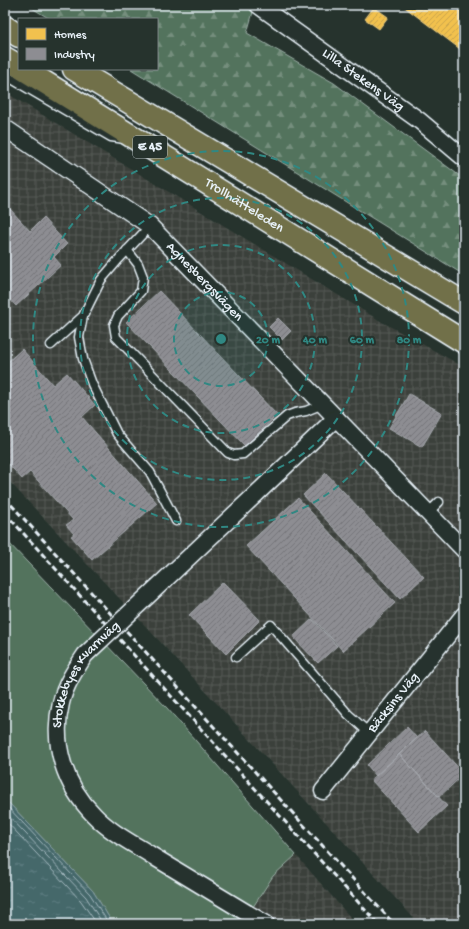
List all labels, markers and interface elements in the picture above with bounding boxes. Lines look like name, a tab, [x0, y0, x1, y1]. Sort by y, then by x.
legend	[18, 18, 158, 70]
text: Homes	[54, 29, 87, 43]
street label: Lilla Stekens Väg	[318, 45, 407, 115]
text: Industry	[54, 49, 95, 63]
road number: E 45	[133, 136, 167, 158]
street label: Trollhätteleden	[201, 174, 287, 237]
street label: Agnesbergsvägen	[162, 239, 247, 325]
centre of rings	[214, 332, 228, 346]
text: 20 m	[256, 334, 281, 348]
text: 40 m	[302, 334, 327, 348]
text: 60 m	[350, 334, 375, 348]
text: 80 m	[397, 334, 422, 348]
street label: Stokkebyes Kvarnväg	[49, 618, 124, 728]
street label: Bäcksins Väg	[364, 669, 423, 737]

